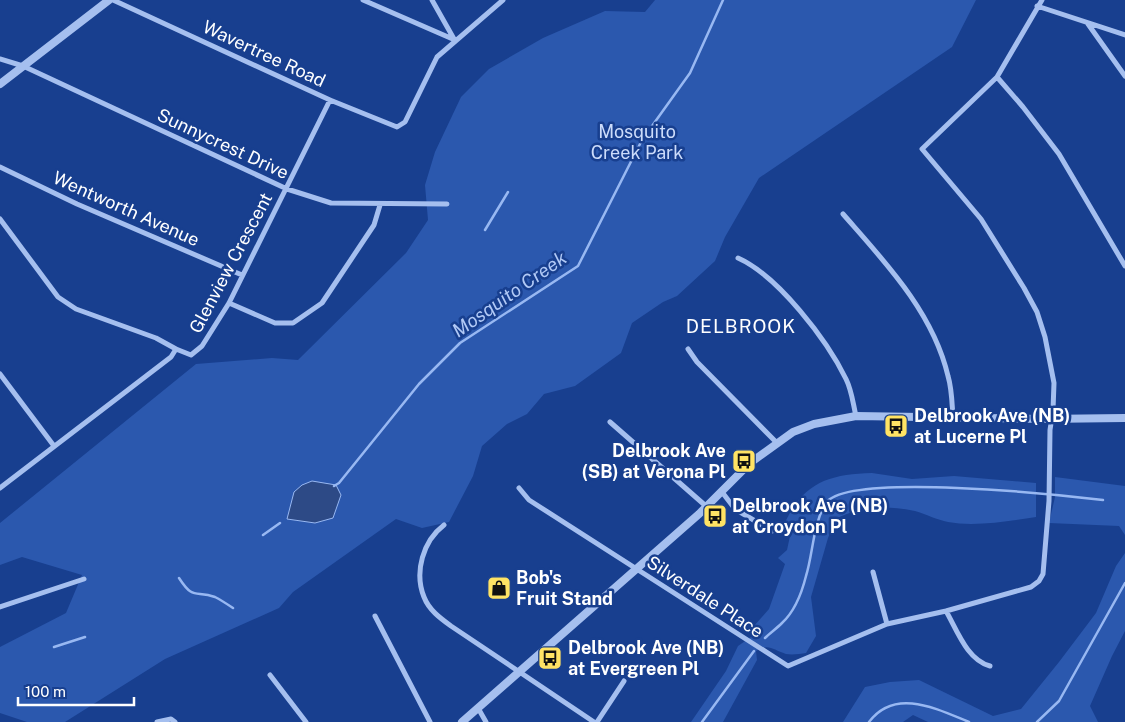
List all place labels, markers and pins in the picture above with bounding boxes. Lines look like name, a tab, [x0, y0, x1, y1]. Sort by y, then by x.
place label: Delbrook Ave (NB) at Lucerne Pl	[914, 405, 1070, 447]
bus stop icon: Delbrook Ave (NB) at Lucerne Pl	[883, 413, 909, 439]
place label: Delbrook Ave (SB) at Verona Pl	[582, 440, 726, 482]
bus stop icon: Delbrook Ave (SB) at Verona Pl	[731, 448, 757, 474]
place label: Delbrook Ave (NB) at Croydon Pl	[732, 495, 888, 537]
bus stop icon: Delbrook Ave (NB) at Croydon Pl	[702, 503, 728, 529]
place label: Bob's Fruit Stand	[516, 567, 613, 609]
shop icon: Bob's Fruit Stand	[486, 575, 512, 601]
place label: Delbrook Ave (NB) at Evergreen Pl	[568, 637, 724, 679]
bus stop icon: Delbrook Ave (NB) at Evergreen Pl	[537, 645, 563, 671]

